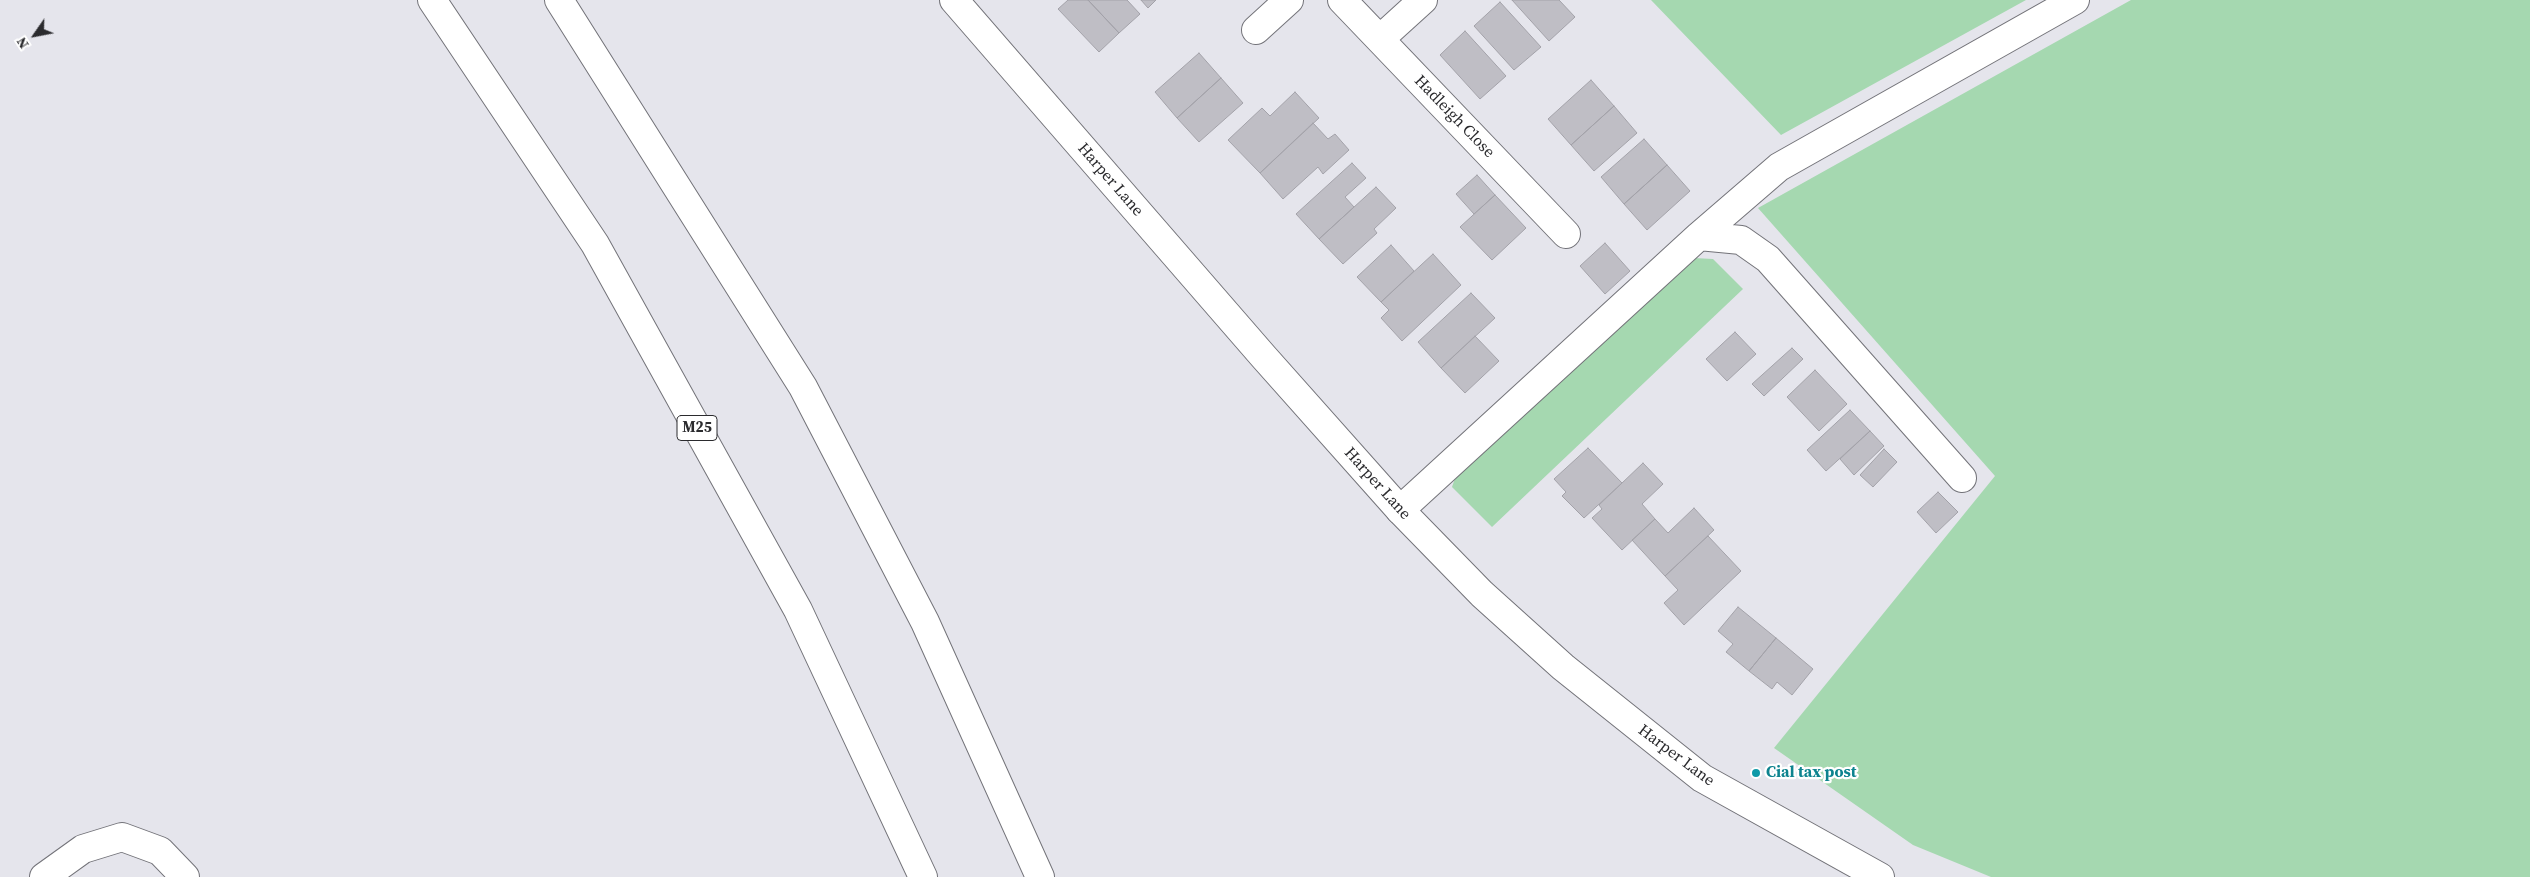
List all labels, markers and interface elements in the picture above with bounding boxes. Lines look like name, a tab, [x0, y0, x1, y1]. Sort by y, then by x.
north arrow	[10, 10, 60, 60]
text: N	[11, 33, 34, 53]
street label: Hadleigh Close	[1410, 72, 1498, 162]
street label: Harper Lane	[1073, 140, 1147, 220]
road number: M25	[677, 416, 717, 440]
street label: Harper Lane	[1340, 444, 1414, 524]
street label: Harper Lane	[1634, 721, 1718, 791]
place label: Cial tax post	[1766, 763, 1857, 783]
marker: Cial tax post	[1750, 767, 1762, 779]

